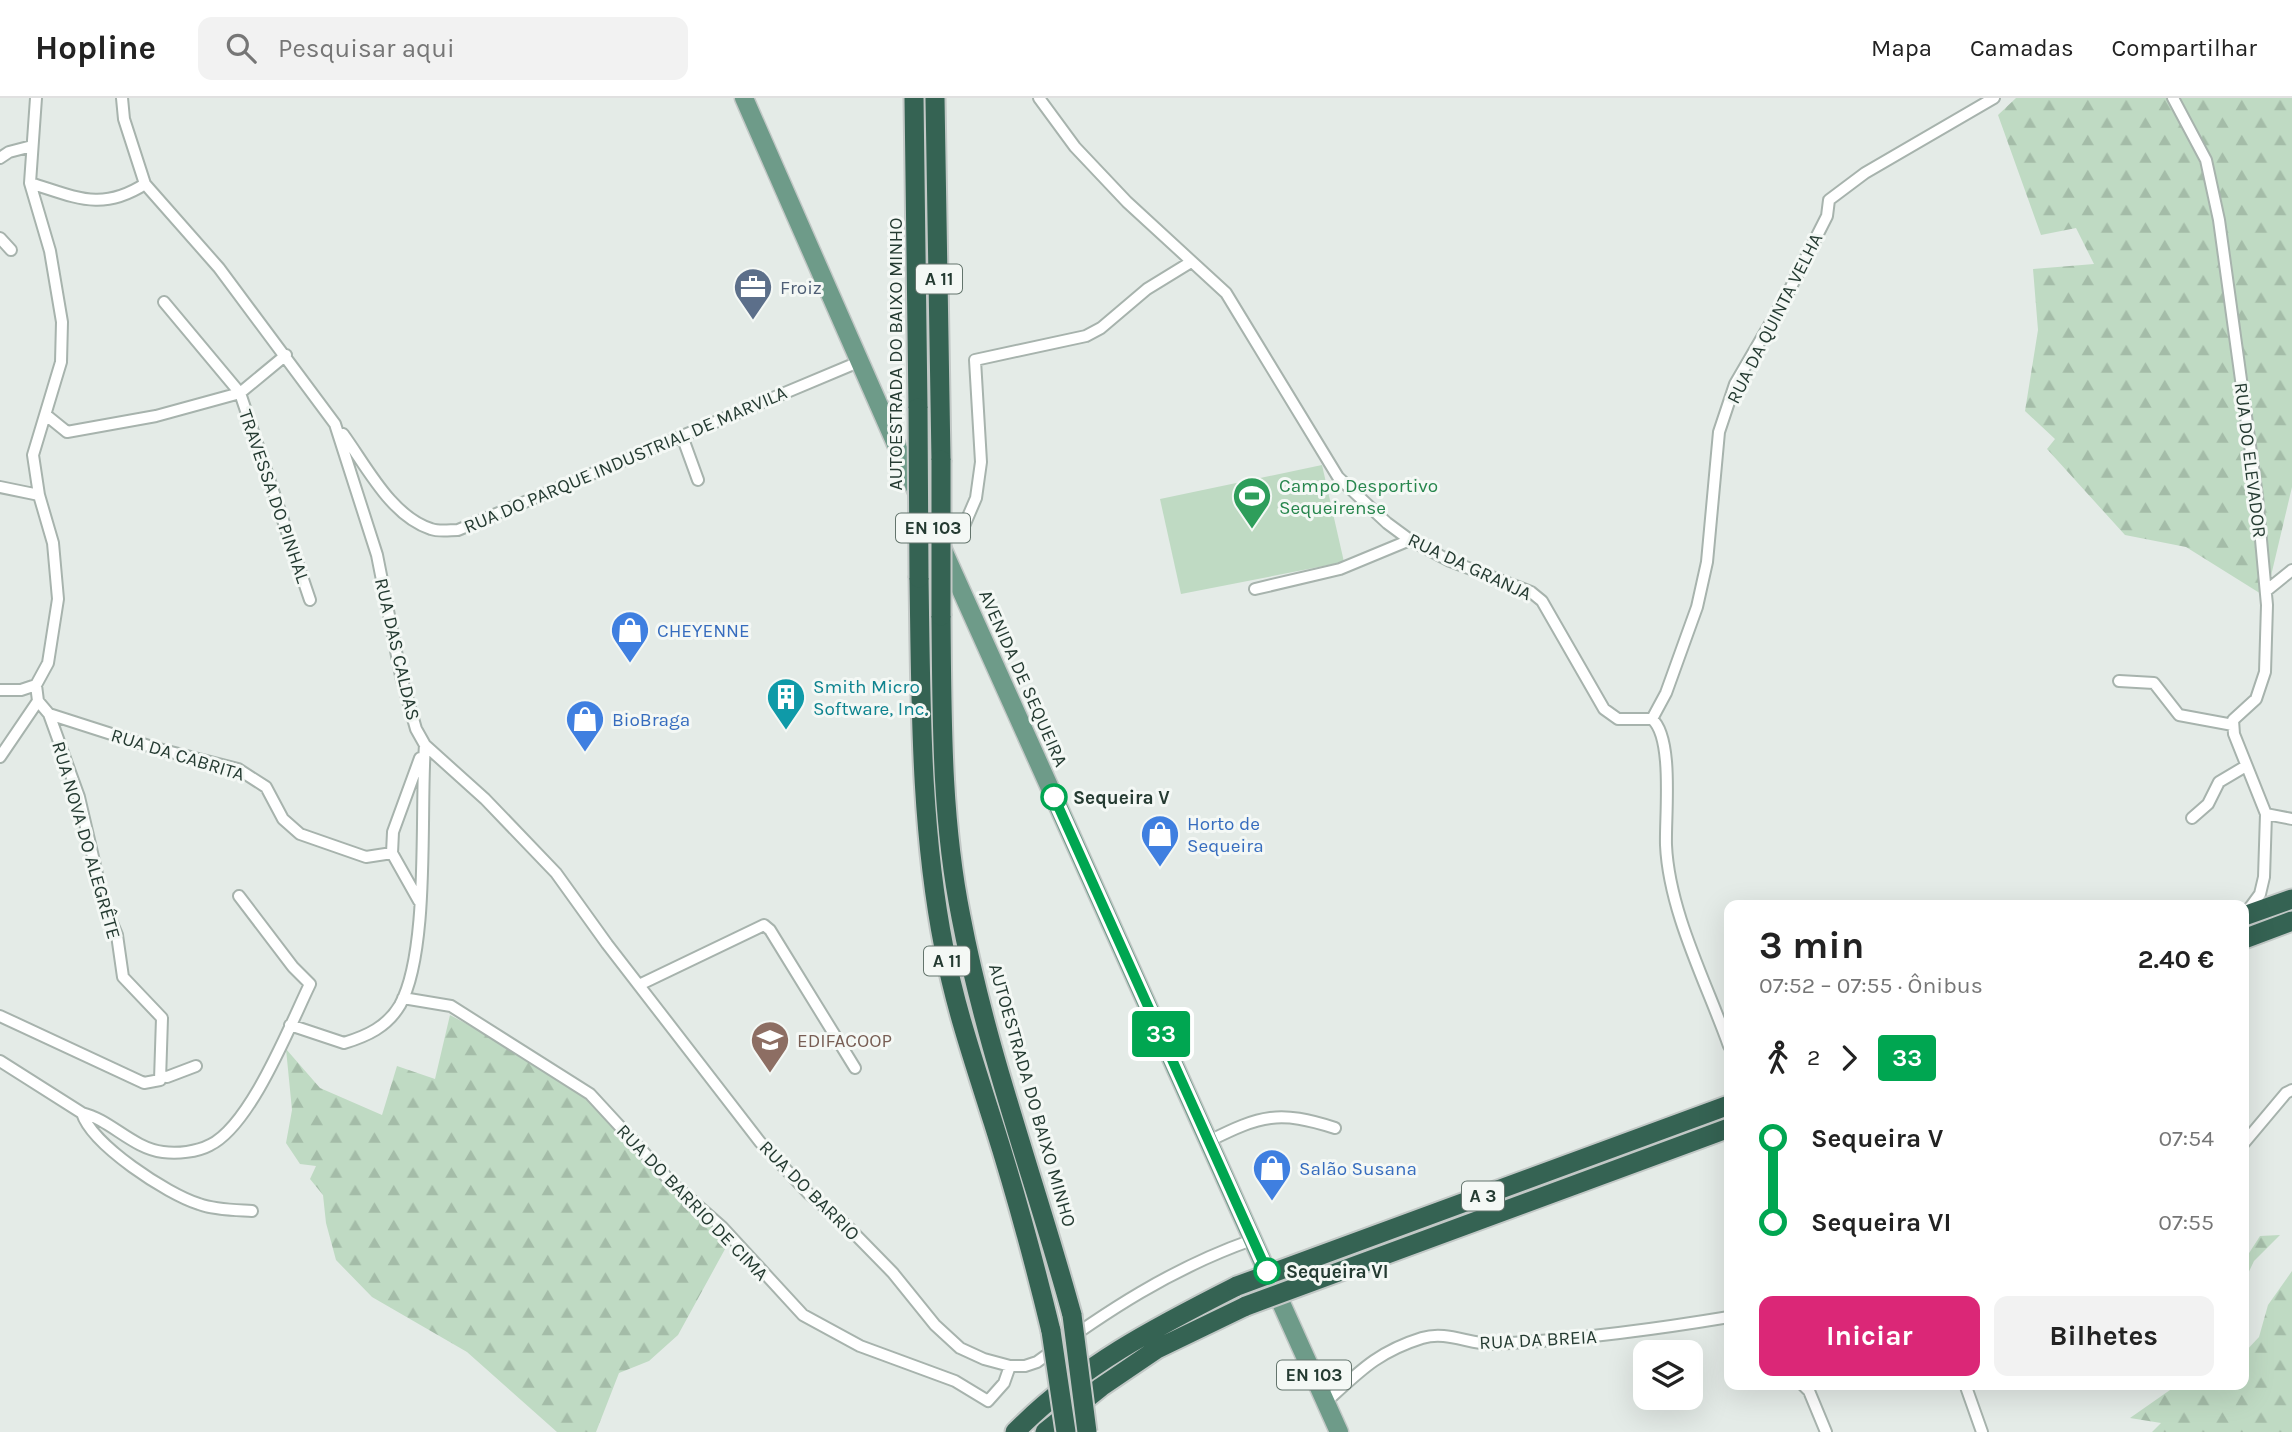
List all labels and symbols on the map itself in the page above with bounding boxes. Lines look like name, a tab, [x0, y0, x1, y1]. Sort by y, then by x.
street label: AUTOESTRADA DO BAIXO MINHO	[885, 218, 907, 490]
street label: RUA DA QUINTA VELHA	[1722, 229, 1828, 407]
road number: A 11	[916, 264, 962, 294]
office icon: Froiz	[732, 266, 774, 321]
place label: Froiz	[780, 277, 822, 299]
street label: RUA DO ELEVADOR	[2230, 381, 2270, 539]
street label: RUA DO PARQUE INDUSTRIAL DE MARVILA	[461, 382, 790, 538]
street label: TRAVESSA DO PINHAL	[234, 407, 314, 586]
sports icon: Campo Desportivo Sequeirense	[1231, 475, 1273, 530]
place label: Campo Desportivo Sequeirense	[1279, 475, 1438, 519]
road number: EN 103	[896, 514, 970, 542]
street label: RUA DA GRANJA	[1404, 529, 1535, 605]
street label: RUA DAS CALDAS	[370, 576, 424, 722]
street label: AVENIDA DE SEQUEIRA	[974, 587, 1072, 770]
shop icon: CHEYENNE	[609, 609, 651, 664]
place label: CHEYENNE	[657, 620, 750, 642]
building icon: Smith Micro Software, Inc.	[765, 676, 807, 731]
place label: Smith Micro Software, Inc.	[813, 676, 928, 720]
shop icon: BioBraga	[564, 698, 606, 753]
place label: BioBraga	[612, 709, 690, 731]
street label: RUA DA CABRITA	[108, 724, 247, 786]
street label: RUA NOVA DO ALEGRÊTE	[47, 739, 125, 942]
marker: Sequeira V	[1041, 784, 1067, 810]
place label: Sequeira V	[1073, 787, 1170, 809]
shop icon: Horto de Sequeira	[1139, 813, 1181, 868]
place label: Horto de Sequeira	[1187, 813, 1264, 857]
road number: A 11	[924, 946, 970, 976]
street label: AUTOESTRADA DO BAIXO MINHO	[984, 961, 1080, 1229]
line badge: 33	[1130, 1011, 1192, 1057]
school or university icon: EDIFACOOP	[749, 1019, 791, 1074]
place label: EDIFACOOP	[797, 1030, 892, 1052]
street label: RUA DO BARRIO DE CIMA	[612, 1120, 773, 1285]
street label: RUA DO BARRIO	[755, 1136, 864, 1245]
shop icon: Salão Susana	[1251, 1147, 1293, 1202]
place label: Salão Susana	[1299, 1158, 1417, 1180]
road number: A 3	[1462, 1182, 1504, 1210]
marker: Sequeira VI	[1254, 1258, 1280, 1284]
place label: Sequeira VI	[1286, 1261, 1389, 1283]
street label: RUA DA BREIA	[1479, 1326, 1598, 1354]
road number: EN 103	[1277, 1360, 1351, 1390]

